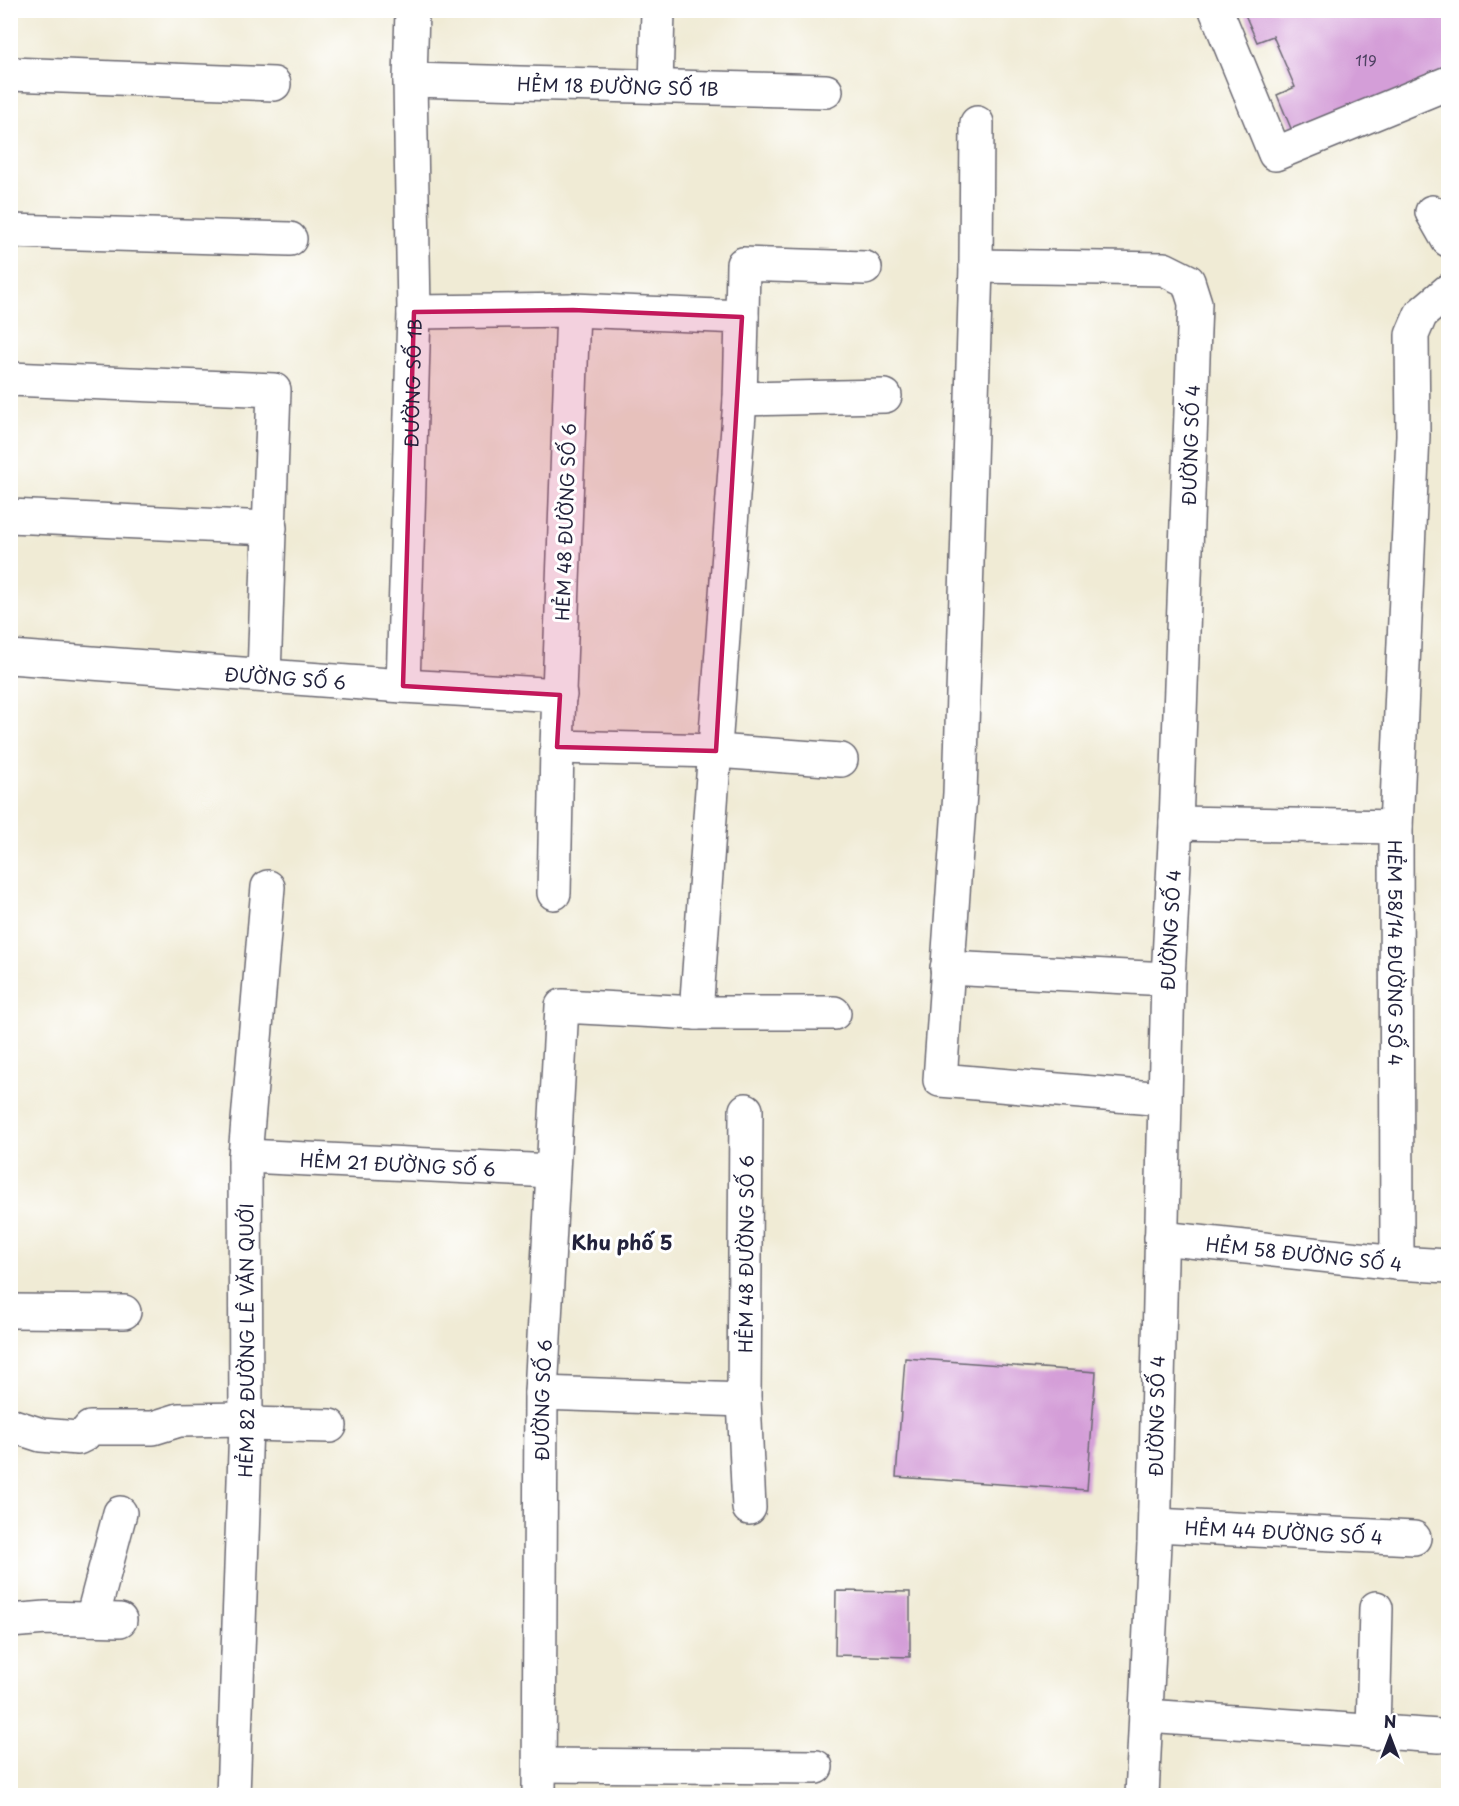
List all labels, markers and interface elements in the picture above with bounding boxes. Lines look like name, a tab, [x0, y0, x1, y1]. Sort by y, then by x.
house number: 119	[1355, 48, 1377, 71]
street label: HẺM 18 ĐƯỜNG SỐ 1B	[517, 69, 719, 102]
street label: ĐƯỜNG SỐ 1B	[397, 318, 427, 448]
street label: ĐƯỜNG SỐ 4	[1174, 384, 1206, 506]
street label: HẺM 48 ĐƯỜNG SỐ 6	[548, 423, 582, 621]
street label: ĐƯỜNG SỐ 6	[223, 659, 347, 695]
street label: HẺM 58/14 ĐƯỜNG SỐ 4	[1383, 840, 1410, 1066]
street label: ĐƯỜNG SỐ 4	[1153, 869, 1187, 991]
street label: HẺM 21 ĐƯỜNG SỐ 6	[299, 1145, 496, 1182]
street label: HẺM 48 ĐƯỜNG SỐ 6	[731, 1155, 759, 1353]
street label: HẺM 82 ĐƯỜNG LÊ VĂN QUỚI	[231, 1203, 260, 1478]
district label: Khu phố 5	[571, 1227, 673, 1257]
street label: HẺM 58 ĐƯỜNG SỐ 4	[1205, 1229, 1404, 1277]
street label: ĐƯỜNG SỐ 6	[527, 1338, 557, 1461]
street label: ĐƯỜNG SỐ 4	[1141, 1355, 1171, 1477]
street label: HẺM 44 ĐƯỜNG SỐ 4	[1184, 1513, 1384, 1550]
north arrow	[1360, 1707, 1420, 1767]
text: N	[1384, 1709, 1396, 1733]

